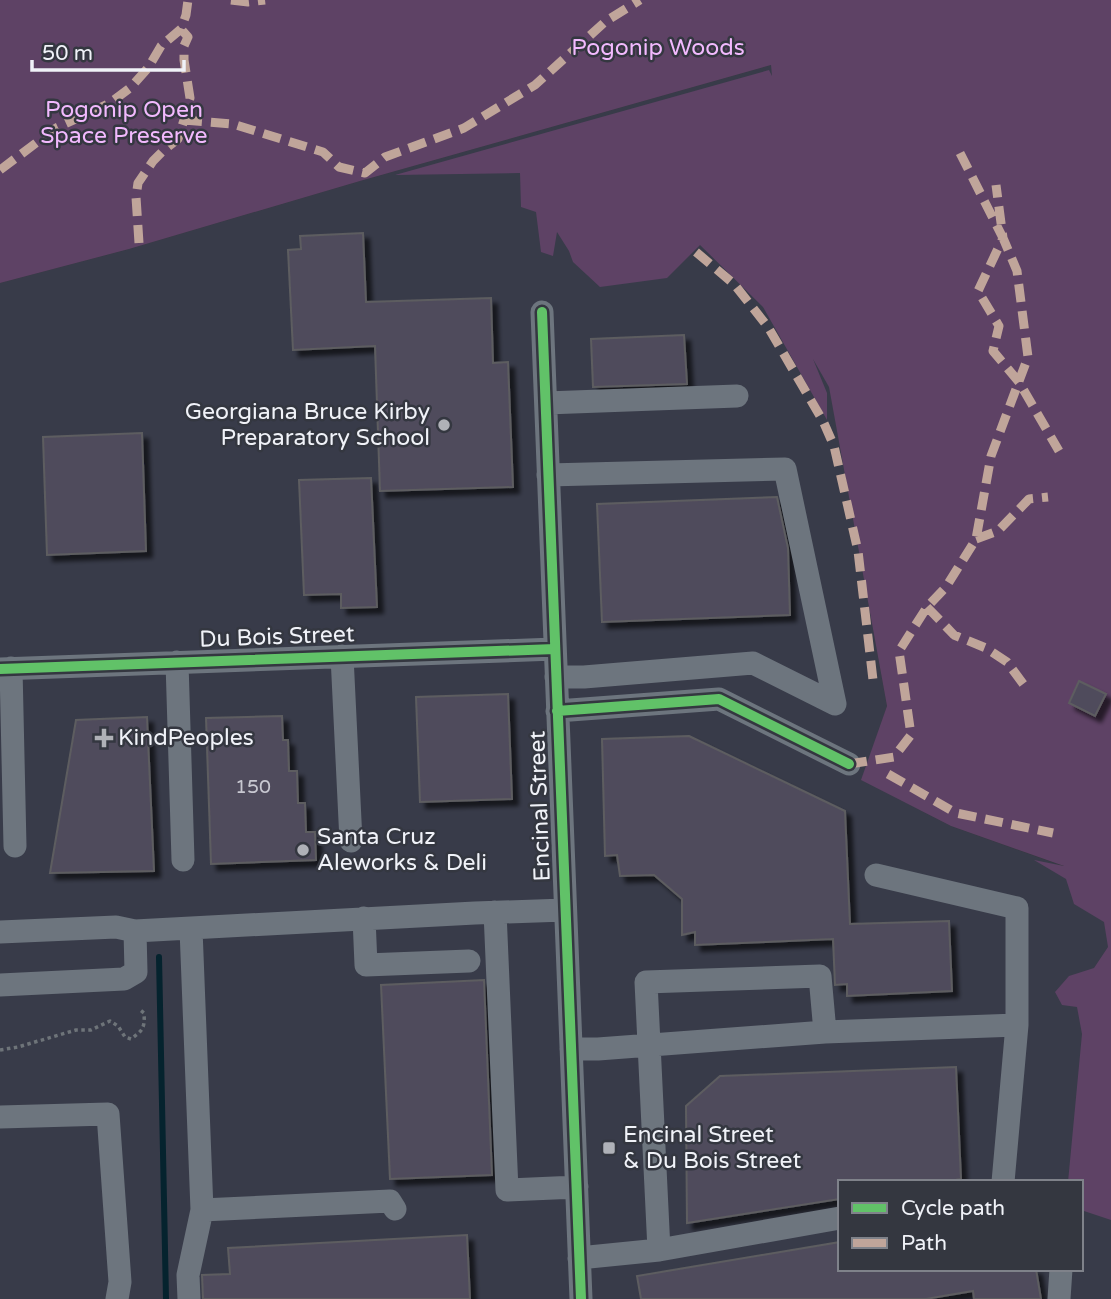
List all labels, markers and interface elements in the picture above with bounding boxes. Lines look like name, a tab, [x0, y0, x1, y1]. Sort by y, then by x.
scale bar	[32, 28, 184, 72]
park label: Pogonip Woods	[571, 34, 745, 62]
text: 50 m	[42, 41, 93, 66]
park label: Pogonip Open Space Preserve	[40, 96, 208, 150]
place label: Georgiana Bruce Kirby Preparatory School	[185, 398, 430, 452]
marker: Georgiana Bruce Kirby Preparatory School	[436, 417, 452, 433]
street label: Du Bois Street	[199, 620, 355, 654]
place label: KindPeoples	[118, 724, 254, 752]
marker: KindPeoples	[96, 730, 112, 746]
street label: Encinal Street	[523, 730, 557, 882]
house number: 150	[235, 776, 271, 798]
place label: Santa Cruz Aleworks & Deli	[317, 823, 487, 877]
marker: Santa Cruz Aleworks & Deli	[295, 842, 311, 858]
place label: Encinal Street & Du Bois Street	[623, 1121, 801, 1175]
marker: Encinal Street & Du Bois Street	[601, 1140, 617, 1156]
legend	[838, 1180, 1083, 1271]
text: Cycle path	[901, 1196, 1005, 1221]
text: Path	[901, 1231, 947, 1256]

